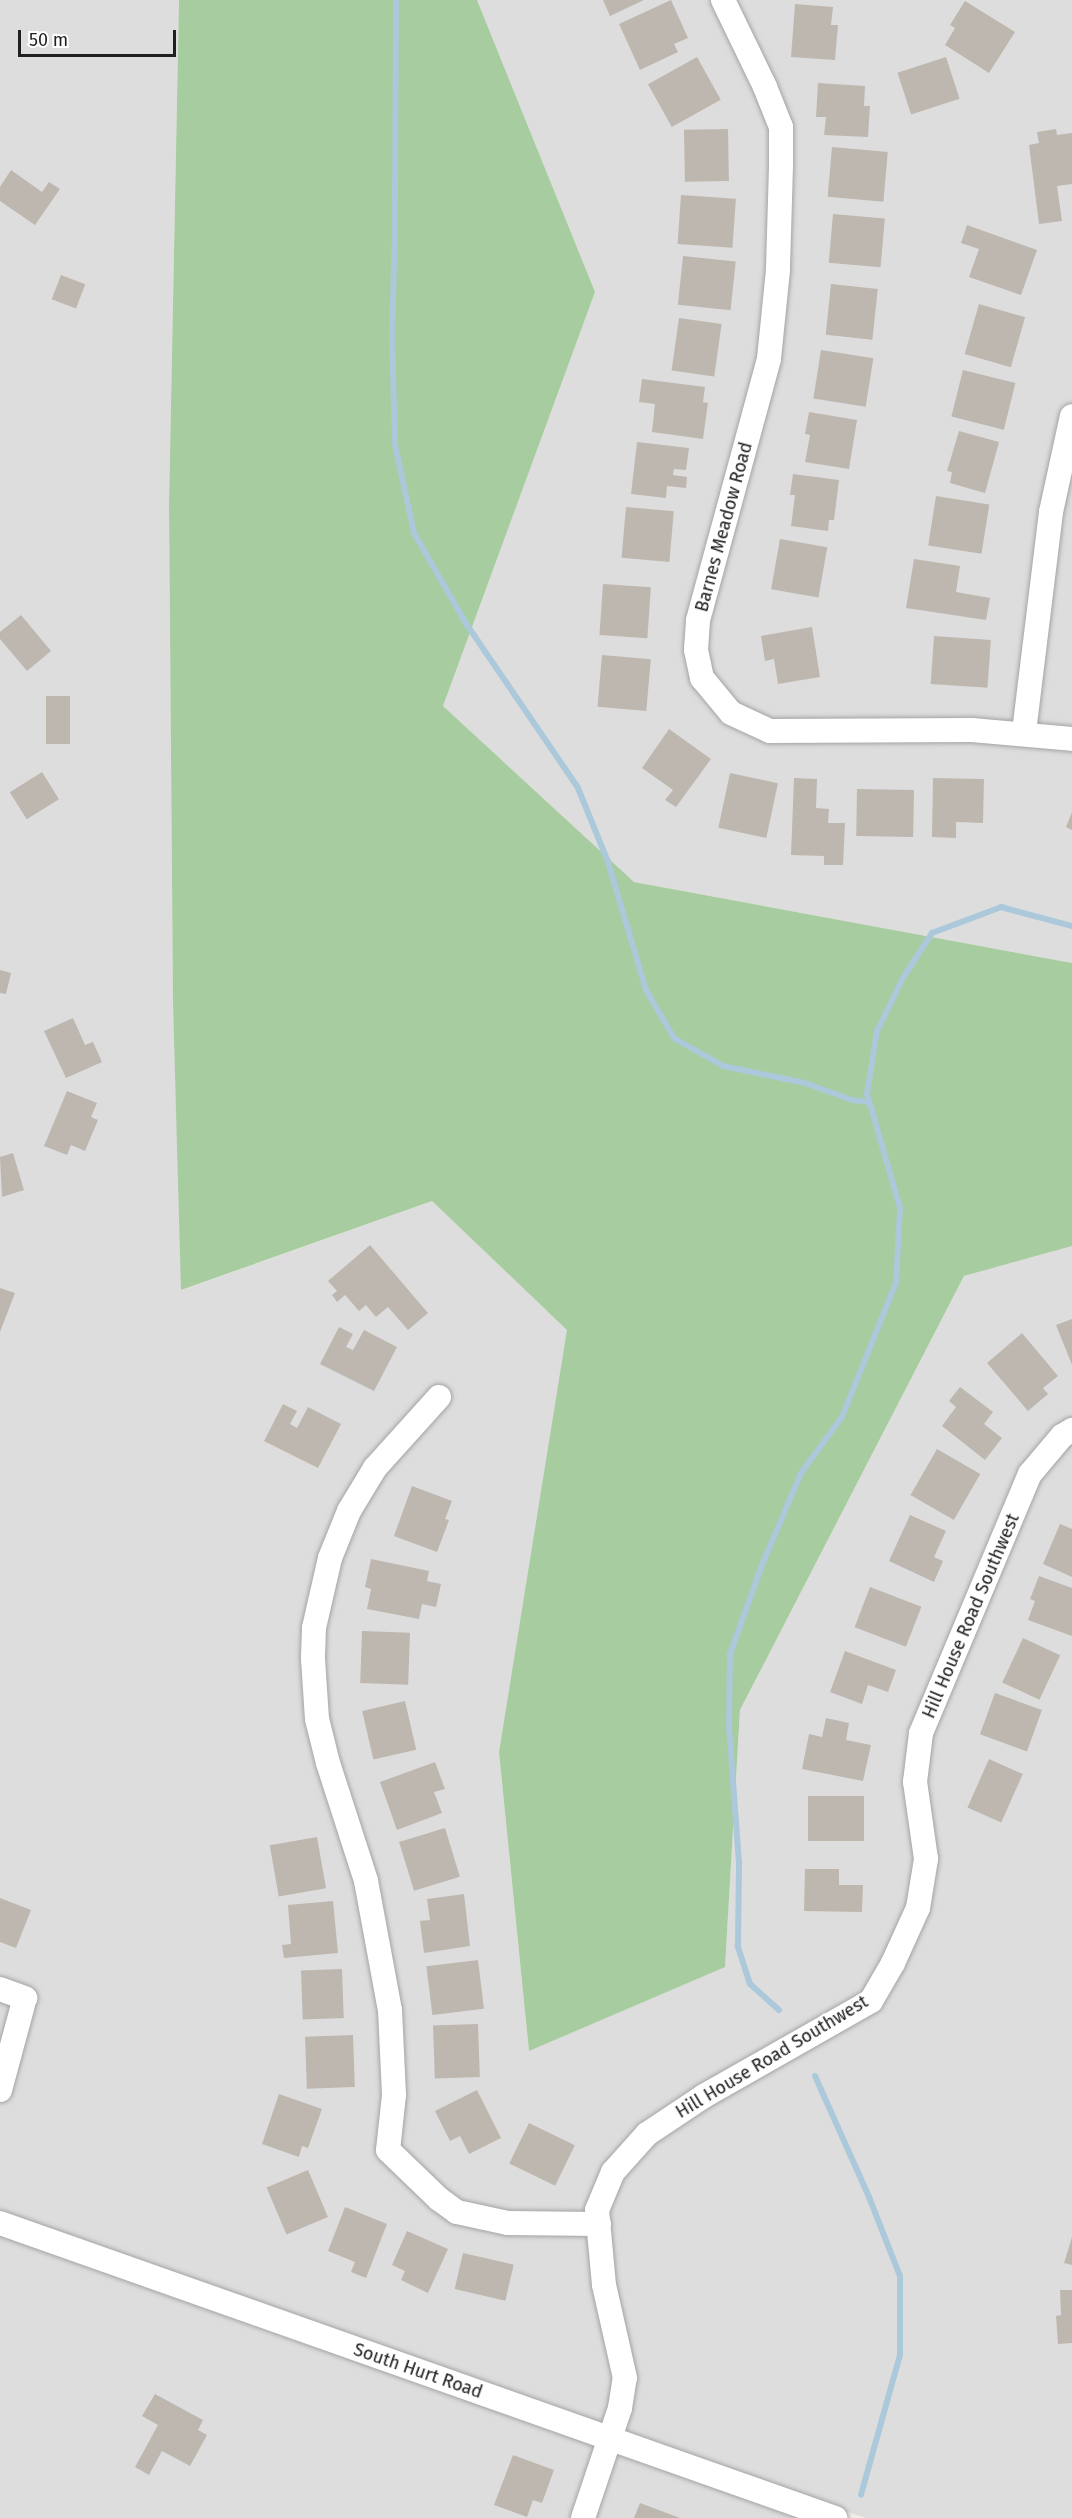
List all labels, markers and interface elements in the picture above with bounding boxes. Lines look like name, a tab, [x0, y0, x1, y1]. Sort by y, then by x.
scale bar	[21, 18, 178, 56]
text: 50 m	[29, 29, 68, 51]
street label: Barnes Meadow Road	[691, 440, 757, 614]
street label: Hill House Road Southwest	[918, 1510, 1024, 1722]
street label: Hill House Road Southwest	[672, 1991, 872, 2123]
street label: South Hurt Road	[351, 2339, 485, 2403]

